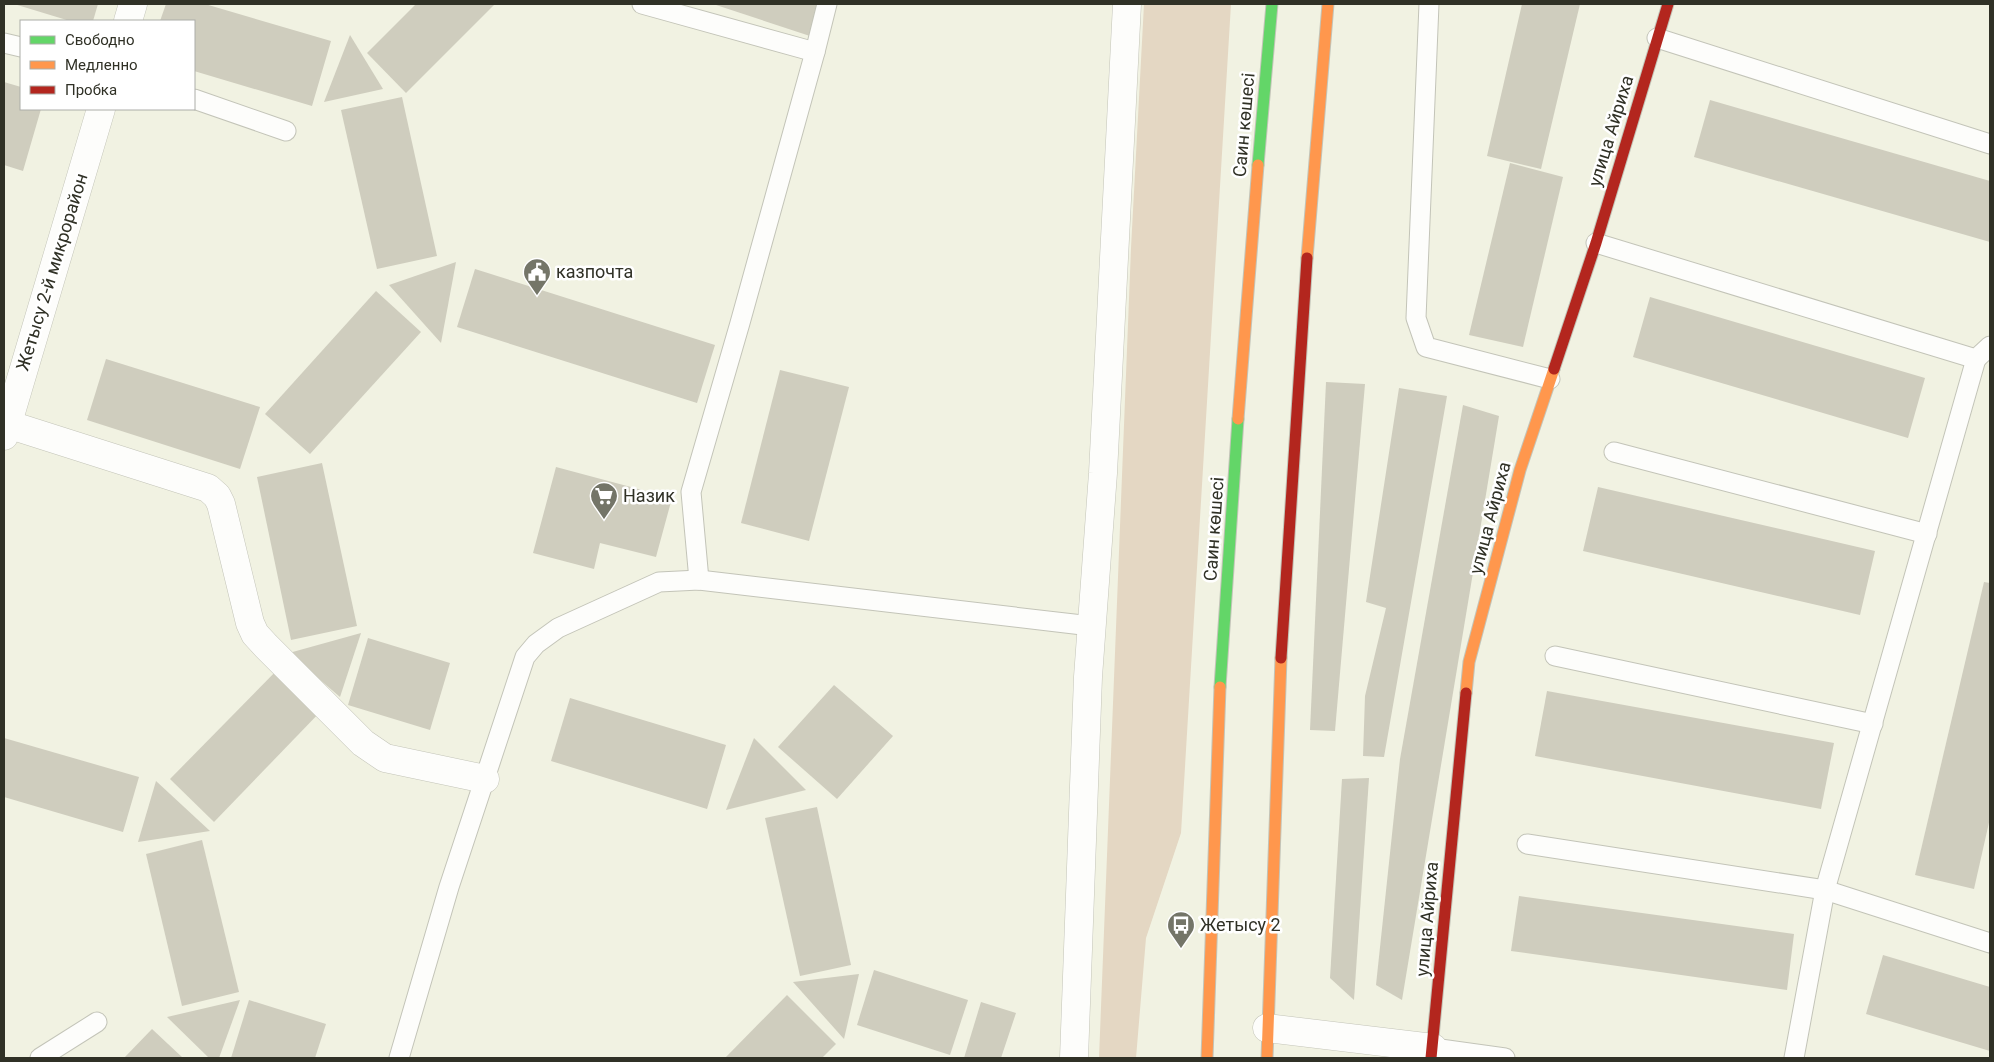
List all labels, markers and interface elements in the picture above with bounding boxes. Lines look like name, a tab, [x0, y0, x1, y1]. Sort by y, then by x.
legend	[20, 20, 195, 110]
text: Свободно	[65, 31, 134, 49]
text: Медленно	[65, 56, 138, 74]
street label: Саин көшесі	[1228, 72, 1259, 178]
street label: улица Айриха	[1584, 73, 1637, 189]
text: Пробка	[65, 81, 117, 99]
street label: Жетысу 2-й микрорайон	[11, 171, 92, 373]
public building icon: казпочта	[522, 257, 552, 296]
place label: казпочта	[556, 261, 633, 282]
street label: улица Айриха	[1464, 459, 1515, 576]
street label: Саин көшесі	[1199, 476, 1228, 582]
supermarket icon: Назик	[589, 481, 619, 520]
place label: Назик	[623, 485, 675, 506]
street label: улица Айриха	[1411, 861, 1442, 977]
bus stop icon: Жетысу 2	[1166, 910, 1196, 949]
place label: Жетысу 2	[1200, 914, 1281, 935]

